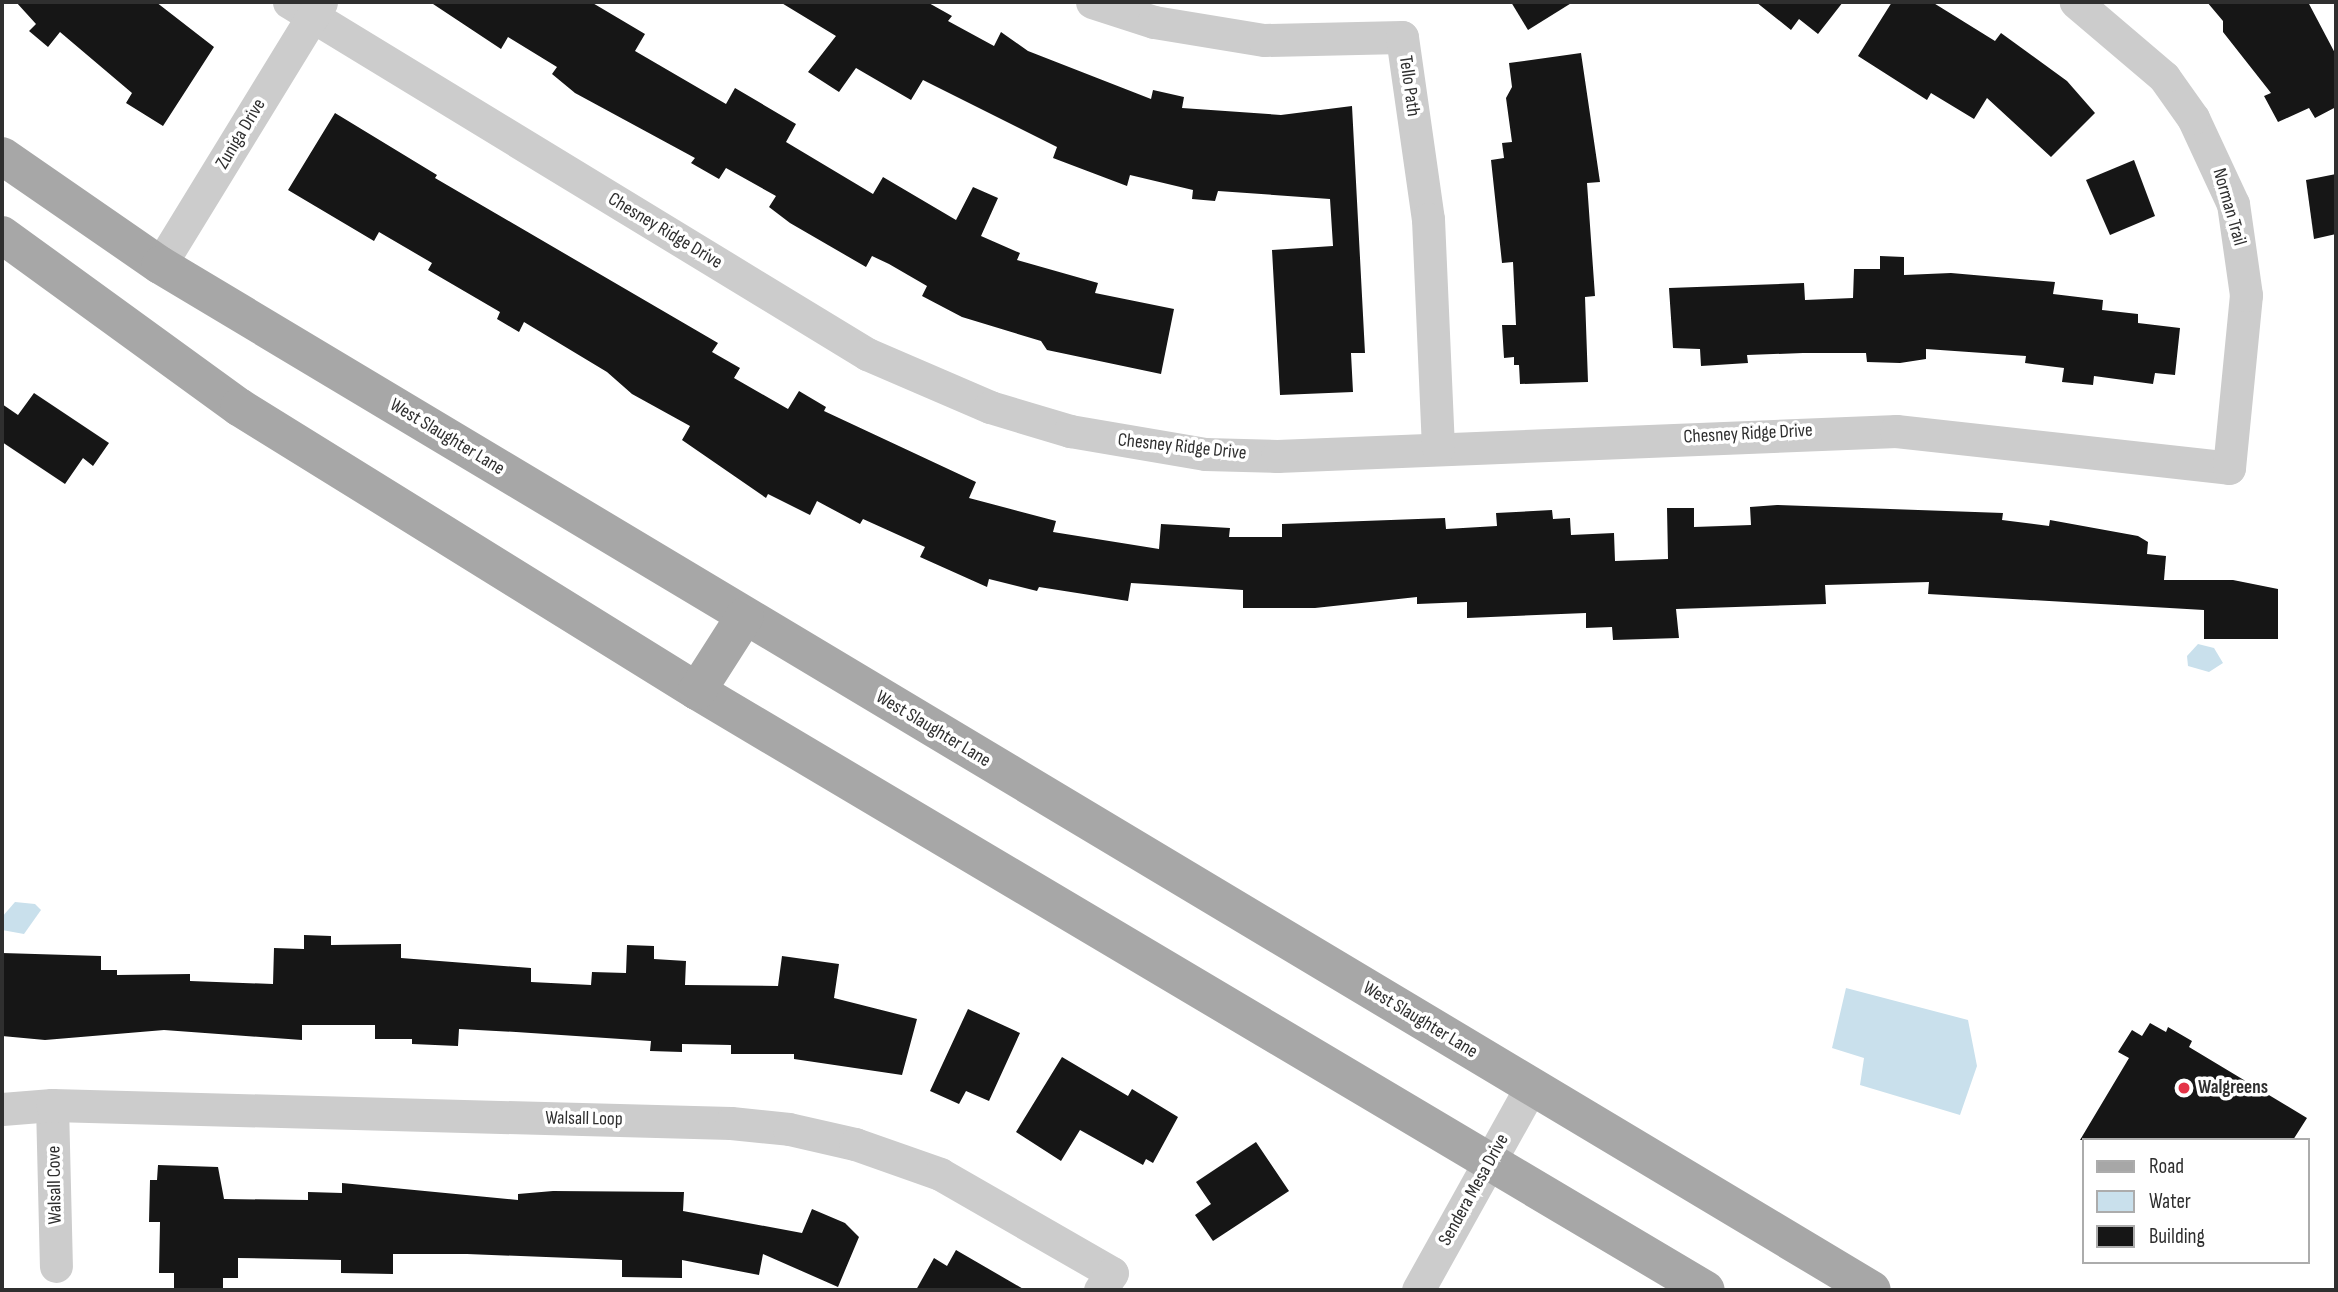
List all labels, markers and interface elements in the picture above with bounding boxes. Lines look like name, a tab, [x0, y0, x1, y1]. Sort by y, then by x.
street label: Tello Path	[1393, 54, 1425, 118]
street label: Zuniga Drive	[211, 95, 271, 173]
street label: Norman Trail	[2207, 166, 2251, 248]
street label: Chesney Ridge Drive	[604, 188, 726, 274]
street label: West Slaughter Lane	[385, 394, 509, 480]
street label: Chesney Ridge Drive	[1683, 419, 1813, 449]
street label: Chesney Ridge Drive	[1116, 429, 1248, 465]
street label: West Slaughter Lane	[871, 686, 995, 772]
street label: West Slaughter Lane	[1358, 977, 1482, 1063]
place label: Walgreens	[2198, 1077, 2268, 1099]
marker: Walgreens	[2176, 1080, 2192, 1096]
street label: Walsall Loop	[545, 1107, 623, 1131]
street label: Sendera Mesa Drive	[1434, 1130, 1514, 1250]
legend	[2082, 1138, 2310, 1264]
street label: Walsall Cove	[43, 1146, 67, 1224]
text: Road	[2149, 1154, 2184, 1179]
text: Water	[2149, 1189, 2191, 1214]
text: Building	[2149, 1224, 2205, 1249]

